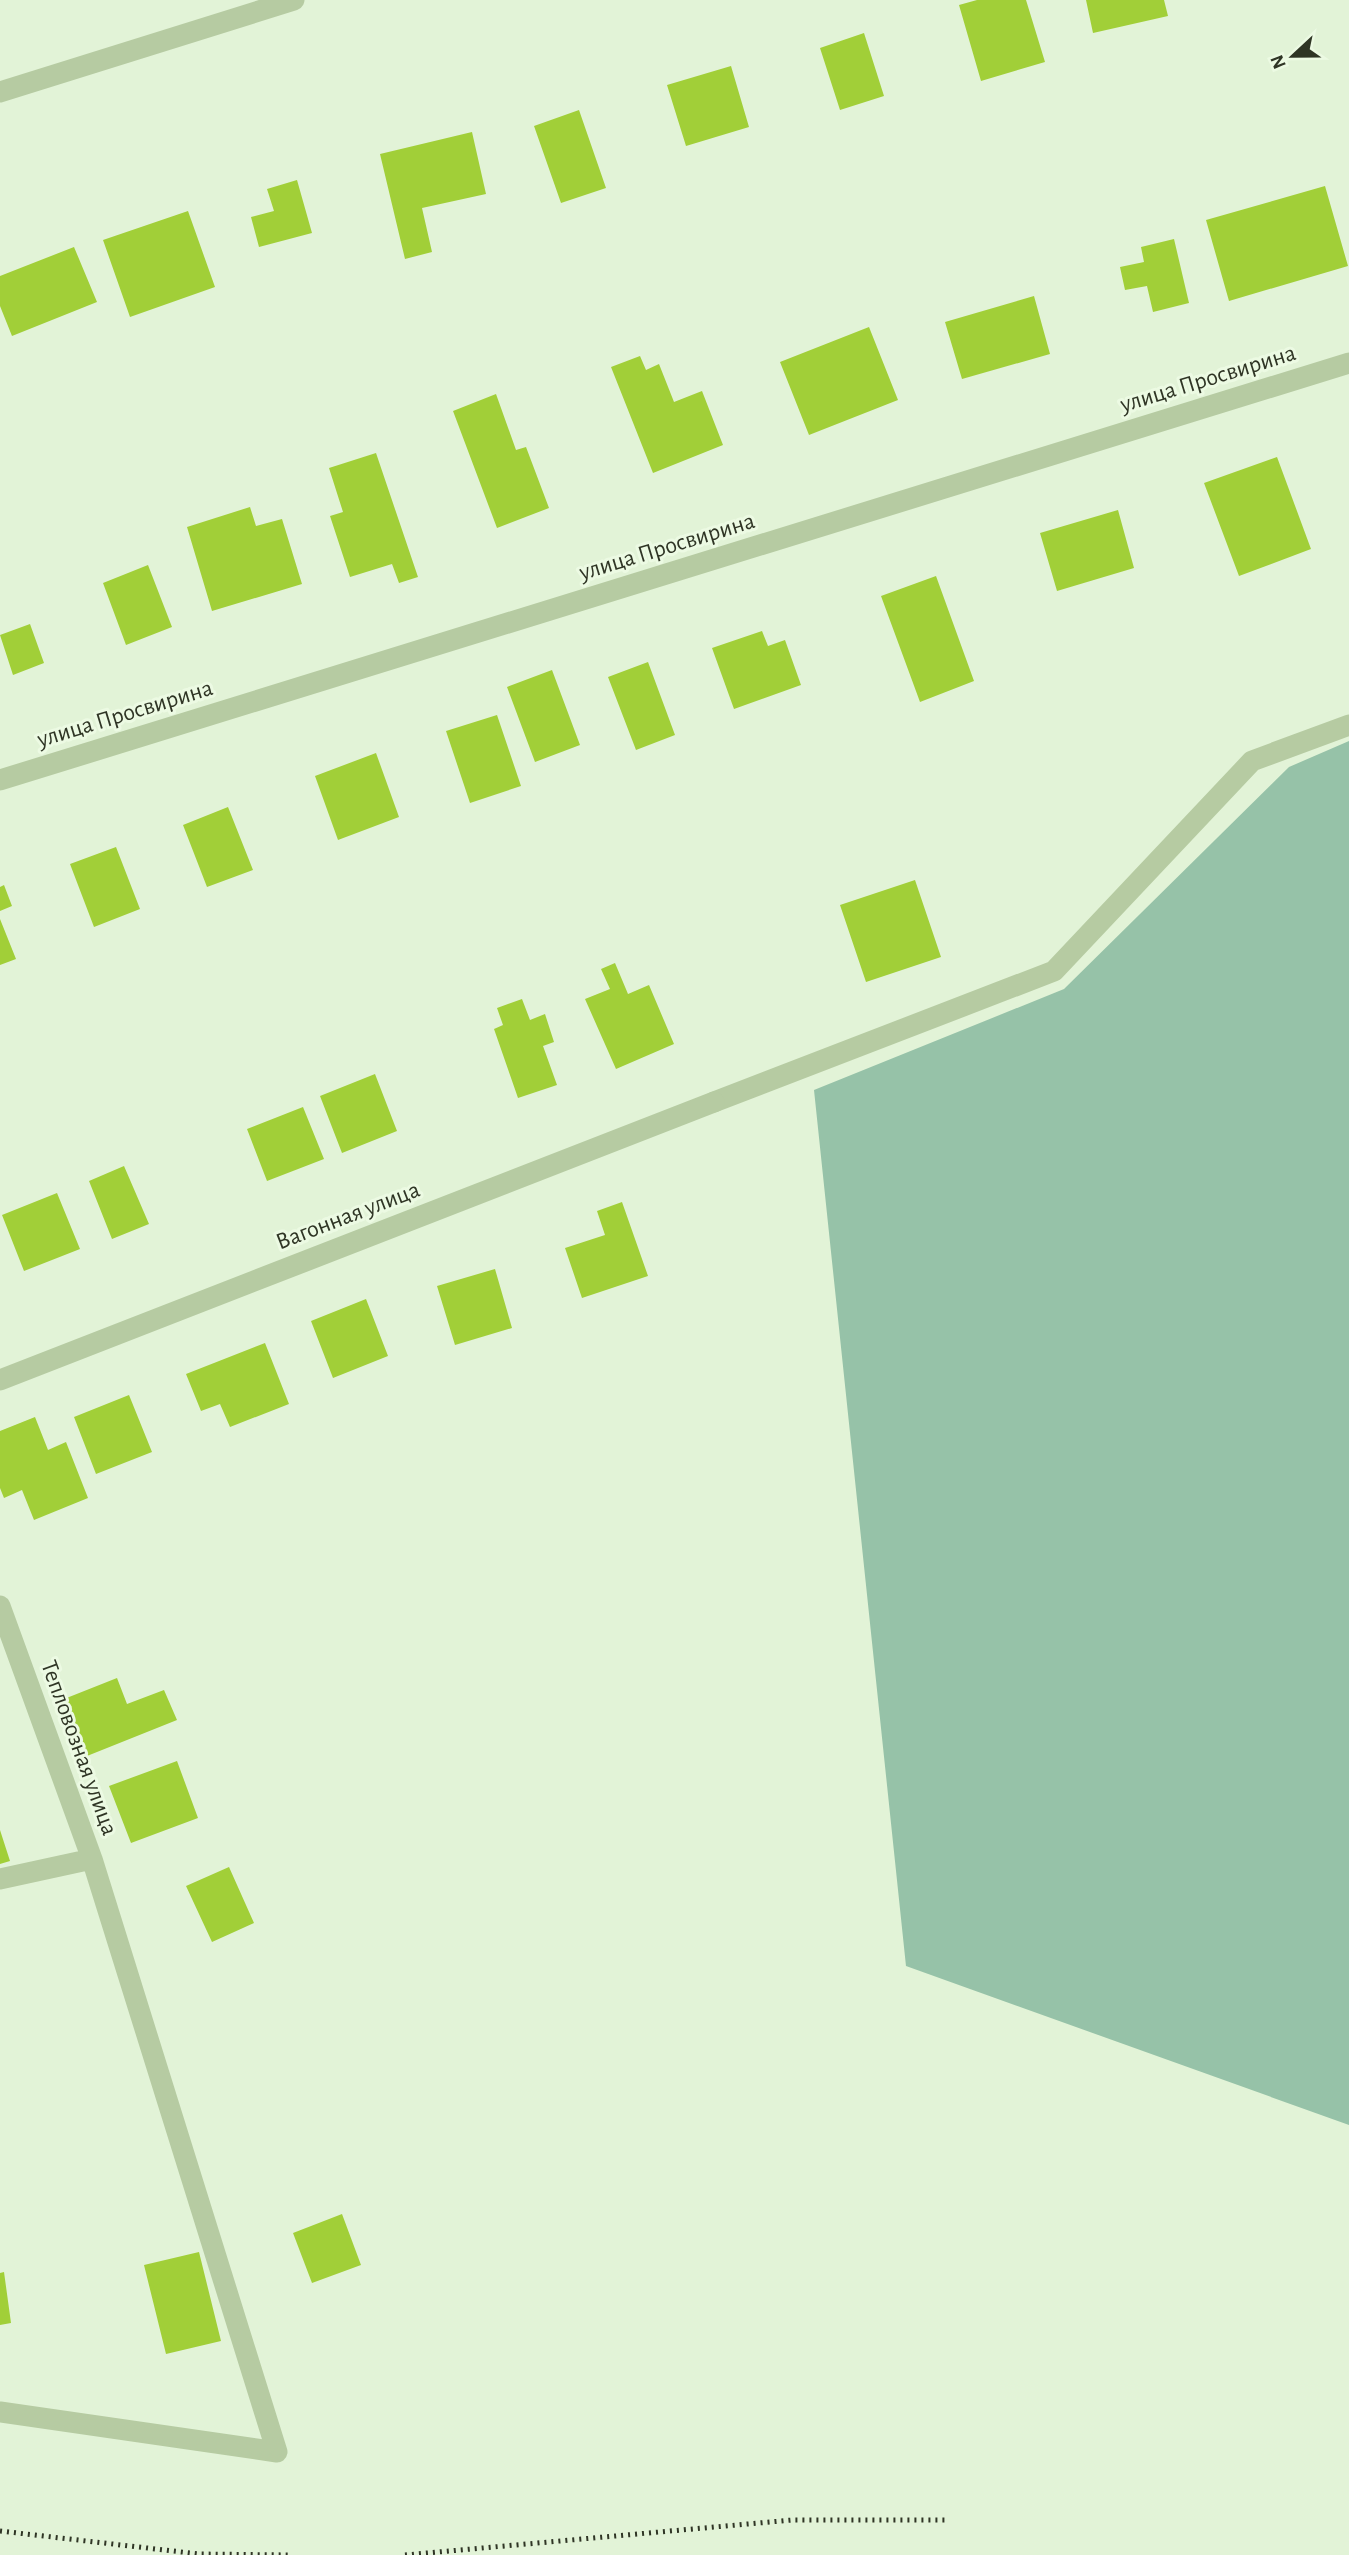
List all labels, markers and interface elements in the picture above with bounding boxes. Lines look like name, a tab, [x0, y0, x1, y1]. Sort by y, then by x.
north arrow	[1258, 21, 1328, 91]
text: N	[1267, 52, 1290, 71]
street label: улица Просвирина	[1116, 341, 1299, 417]
street label: улица Просвирина	[575, 509, 758, 585]
street label: улица Просвирина	[33, 676, 216, 752]
street label: Вагонная улица	[273, 1178, 423, 1254]
street label: Тепловозная улица	[36, 1658, 122, 1838]

